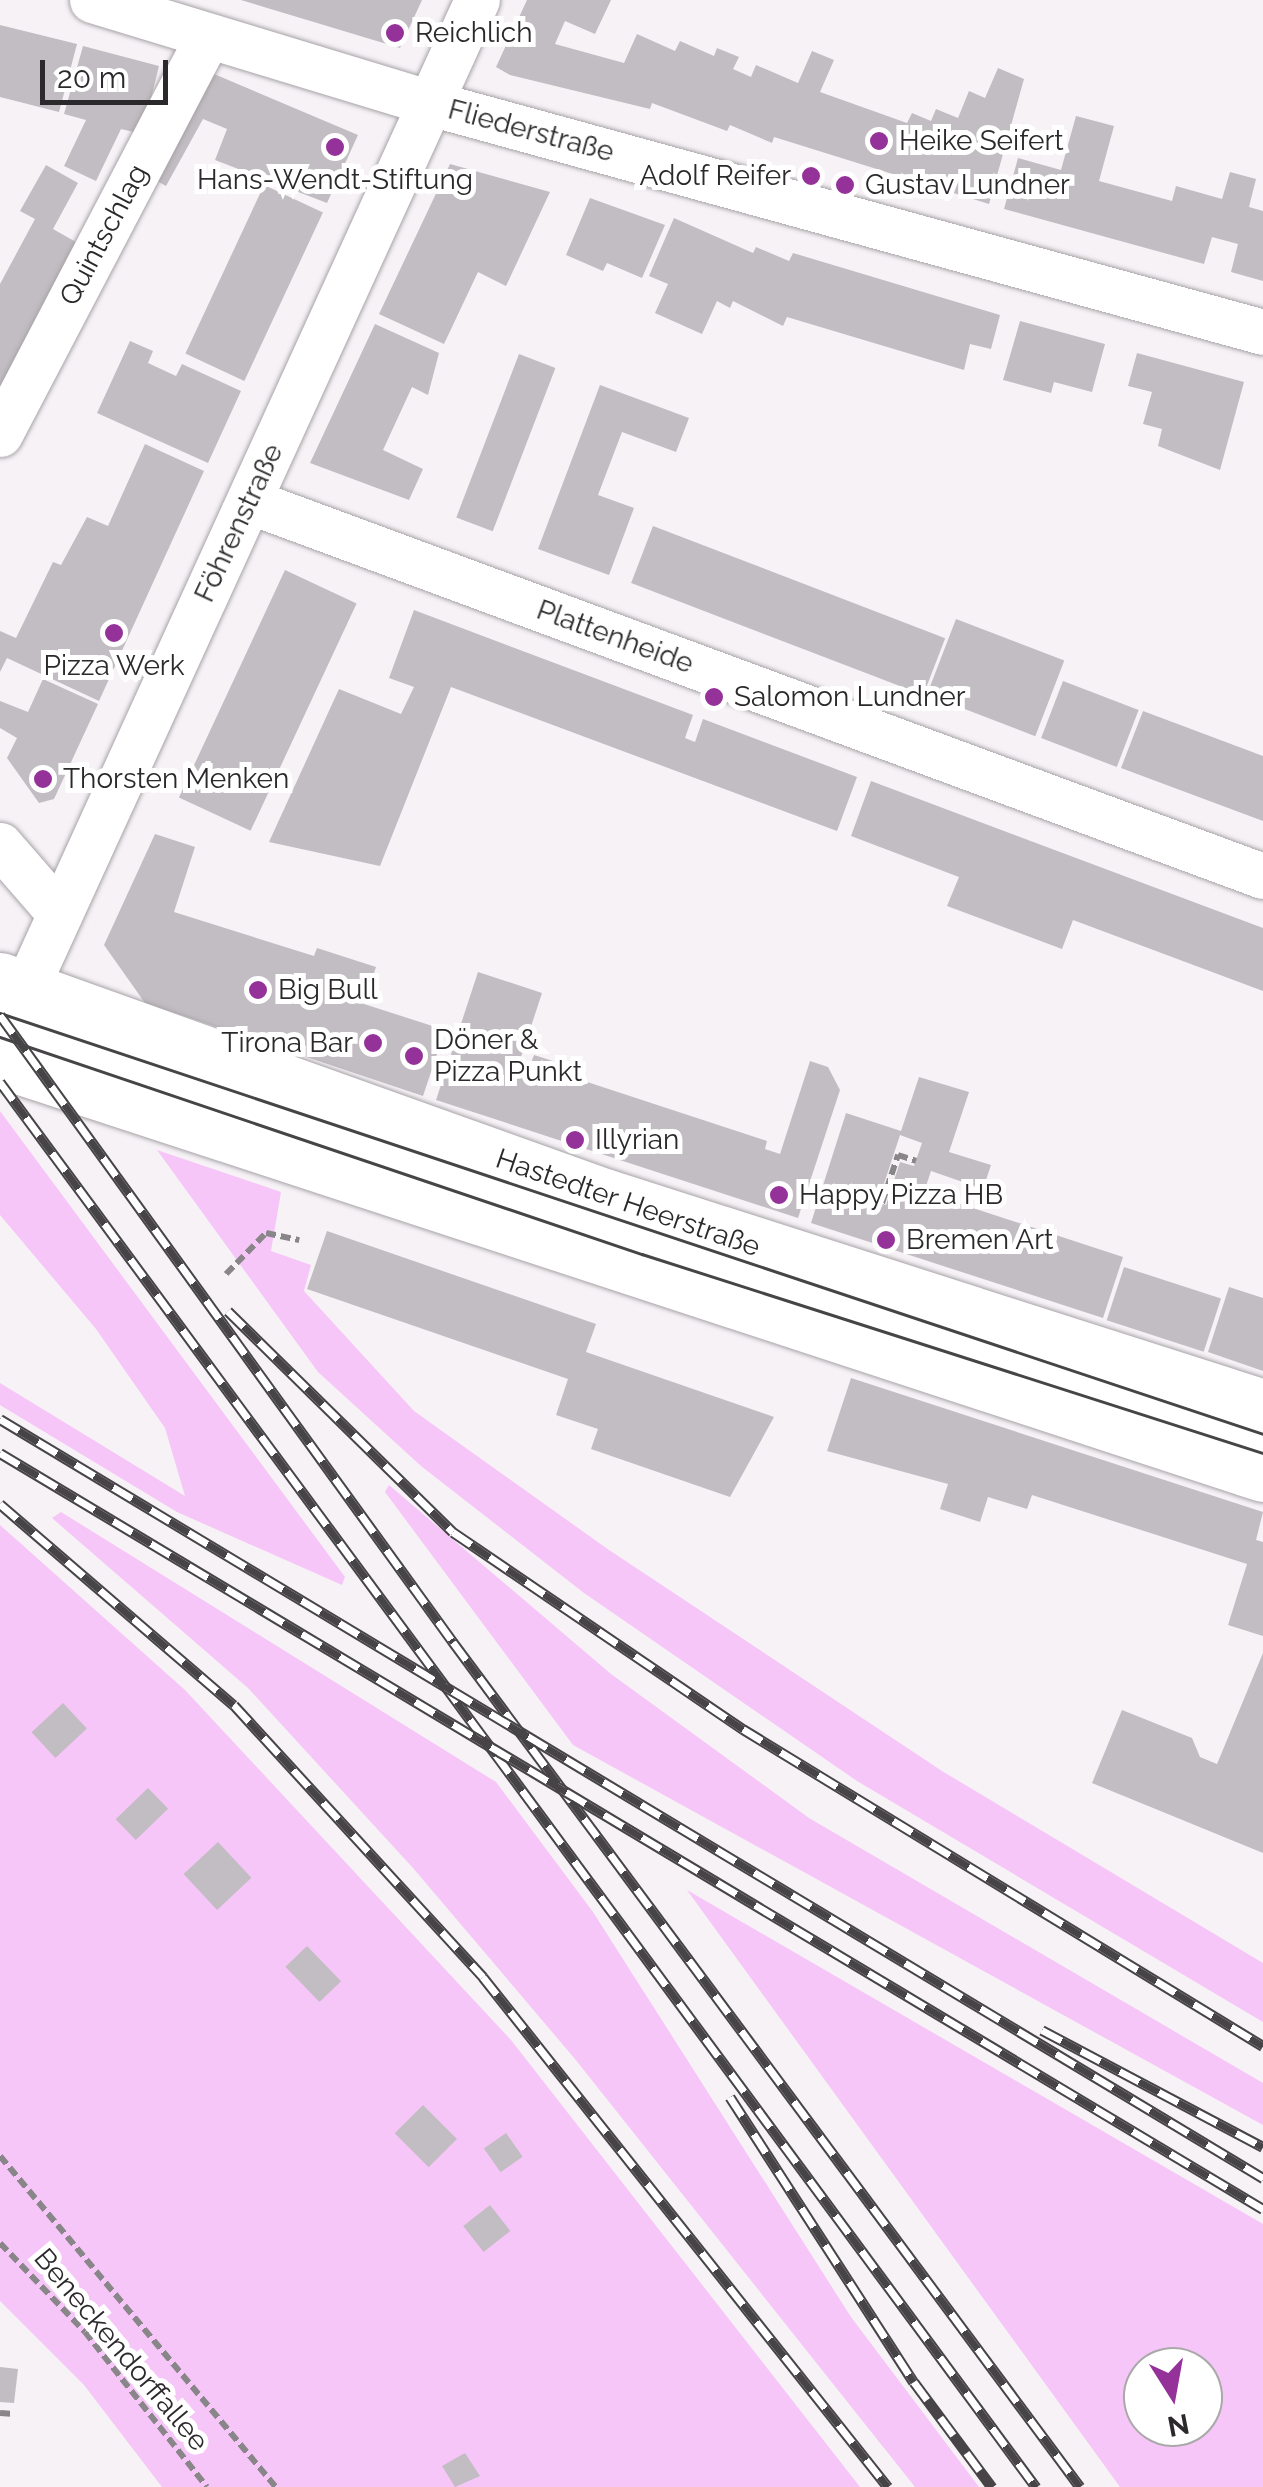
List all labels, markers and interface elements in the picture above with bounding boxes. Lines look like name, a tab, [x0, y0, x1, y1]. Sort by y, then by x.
place label: Reichlich	[415, 16, 532, 50]
marker: Reichlich	[384, 22, 406, 44]
scale bar	[45, 40, 172, 102]
text: 20 m	[57, 60, 126, 95]
street label: Fliederstraße	[444, 93, 618, 169]
place label: Heike Seifert	[899, 124, 1064, 158]
marker: Heike Seifert	[868, 130, 890, 152]
marker: Hans-Wendt-Stiftung	[324, 136, 346, 158]
street label: Quintschlag	[53, 159, 155, 311]
place label: Adolf Reifer	[639, 159, 791, 193]
place label: Hans-Wendt-Stiftung	[197, 163, 473, 197]
marker: Adolf Reifer	[800, 165, 822, 187]
place label: Gustav Lundner	[865, 168, 1071, 202]
marker: Gustav Lundner	[834, 174, 856, 196]
street label: Föhrenstraße	[188, 439, 290, 607]
street label: Plattenheide	[532, 593, 698, 681]
marker: Pizza Werk	[103, 622, 125, 644]
place label: Pizza Werk	[43, 649, 185, 683]
place label: Salomon Lundner	[734, 680, 966, 714]
marker: Salomon Lundner	[703, 686, 725, 708]
place label: Thorsten Menken	[63, 762, 289, 796]
marker: Thorsten Menken	[32, 768, 54, 790]
place label: Big Bull	[278, 973, 378, 1007]
marker: Big Bull	[247, 979, 269, 1001]
place label: Döner & Pizza Punkt	[434, 1023, 582, 1089]
place label: Tirona Bar	[221, 1026, 353, 1060]
marker: Tirona Bar	[362, 1032, 384, 1054]
marker: Döner & Pizza Punkt	[403, 1045, 425, 1067]
place label: Illyrian	[595, 1123, 679, 1157]
marker: Illyrian	[564, 1129, 586, 1151]
street label: Hastedter Heerstraße	[491, 1142, 765, 1264]
place label: Happy Pizza HB	[799, 1178, 1004, 1212]
marker: Happy Pizza HB	[768, 1184, 790, 1206]
place label: Bremen Art	[906, 1223, 1054, 1257]
marker: Bremen Art	[875, 1229, 897, 1251]
street label: Beneckendorffallee	[27, 2242, 215, 2458]
north arrow	[1123, 2347, 1223, 2447]
text: N	[1165, 2407, 1192, 2443]

